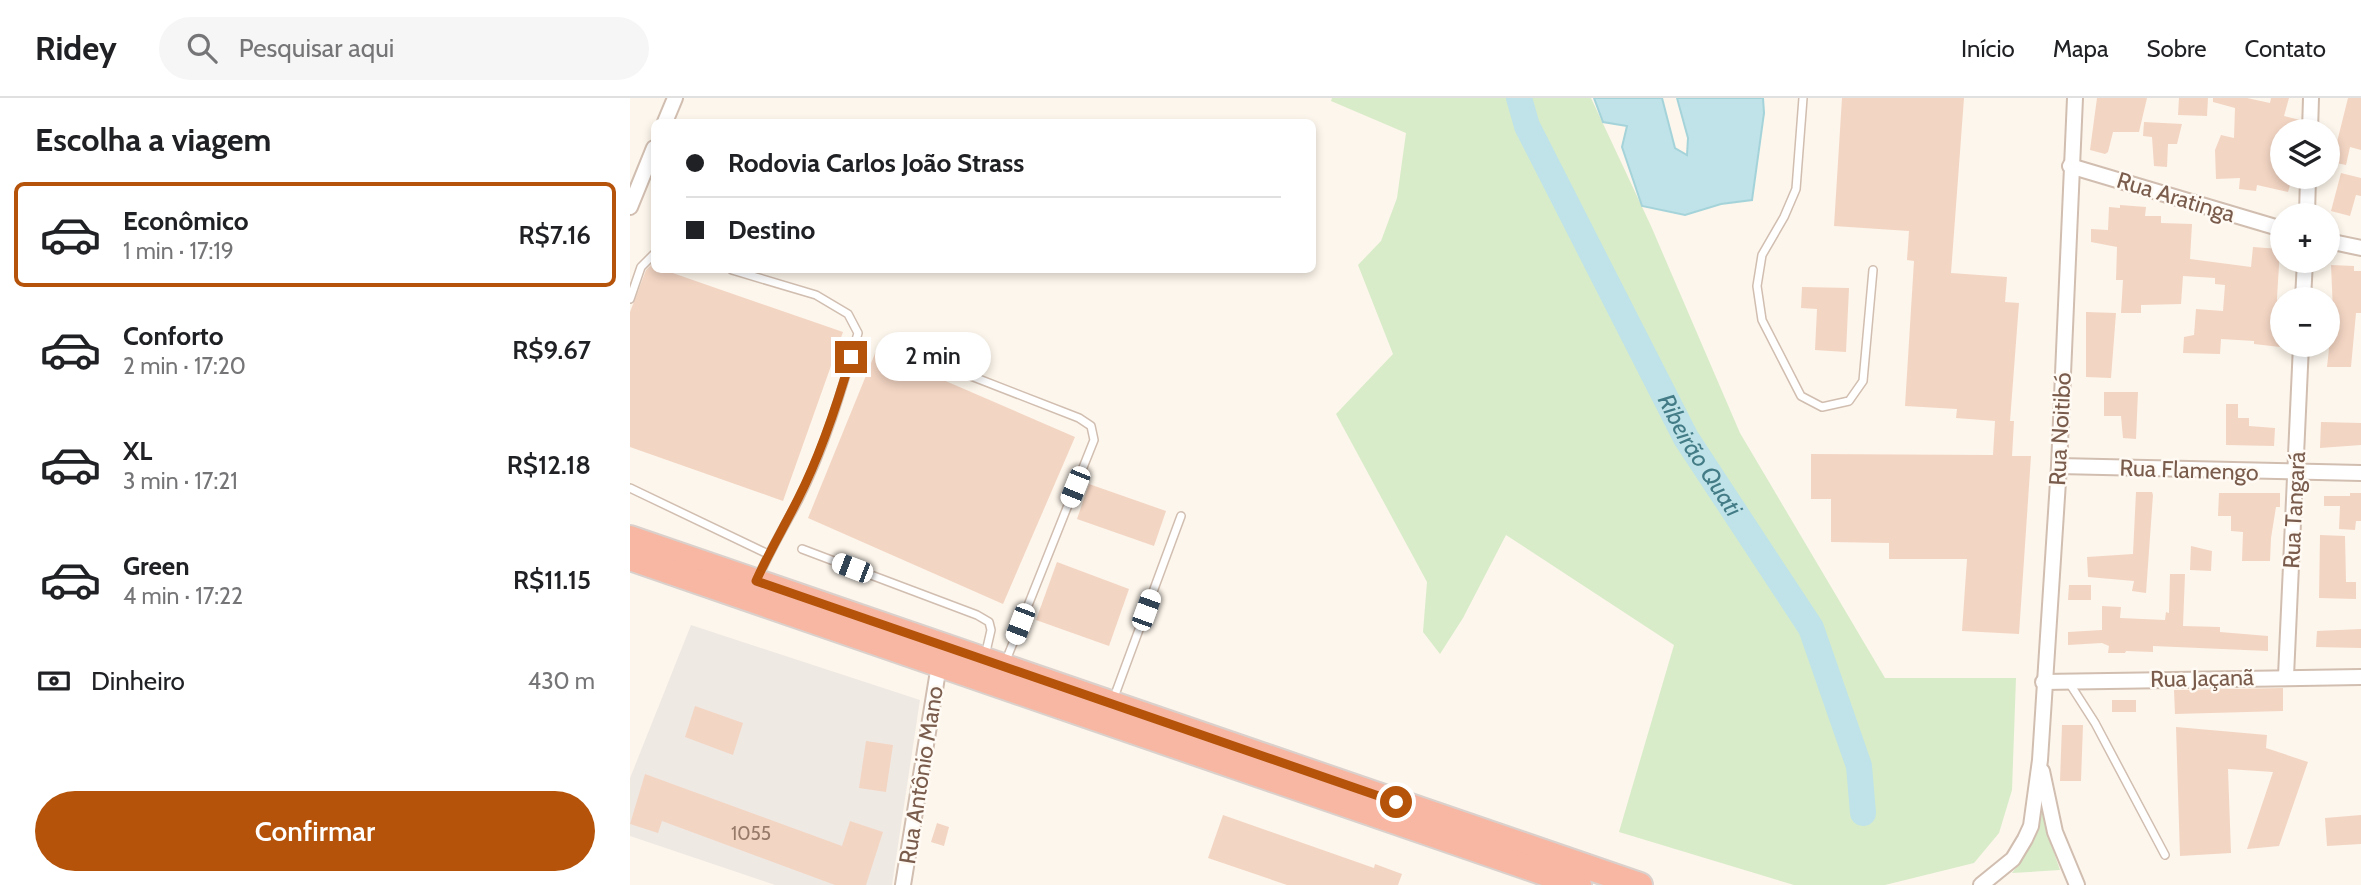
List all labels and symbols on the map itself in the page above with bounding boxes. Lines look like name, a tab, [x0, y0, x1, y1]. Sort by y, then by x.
street label: Rua Aratinga	[2114, 166, 2238, 228]
callout: 2 min	[876, 332, 991, 382]
route end	[835, 341, 867, 373]
street label: Rua Noitibó	[2043, 372, 2077, 486]
water label: Ribeirão Quati	[1652, 389, 1749, 522]
street label: Rua Tangará	[2277, 451, 2311, 569]
street label: Rua Flamengo	[2119, 454, 2259, 486]
car	[1058, 464, 1093, 510]
car	[829, 551, 876, 585]
car	[1129, 587, 1164, 633]
car	[1003, 601, 1038, 647]
street label: Rua Jaçanã	[2150, 663, 2254, 693]
street label: Rua Antônio Mano	[893, 684, 949, 866]
route start	[1380, 786, 1412, 818]
house number: 1055	[731, 822, 771, 845]

